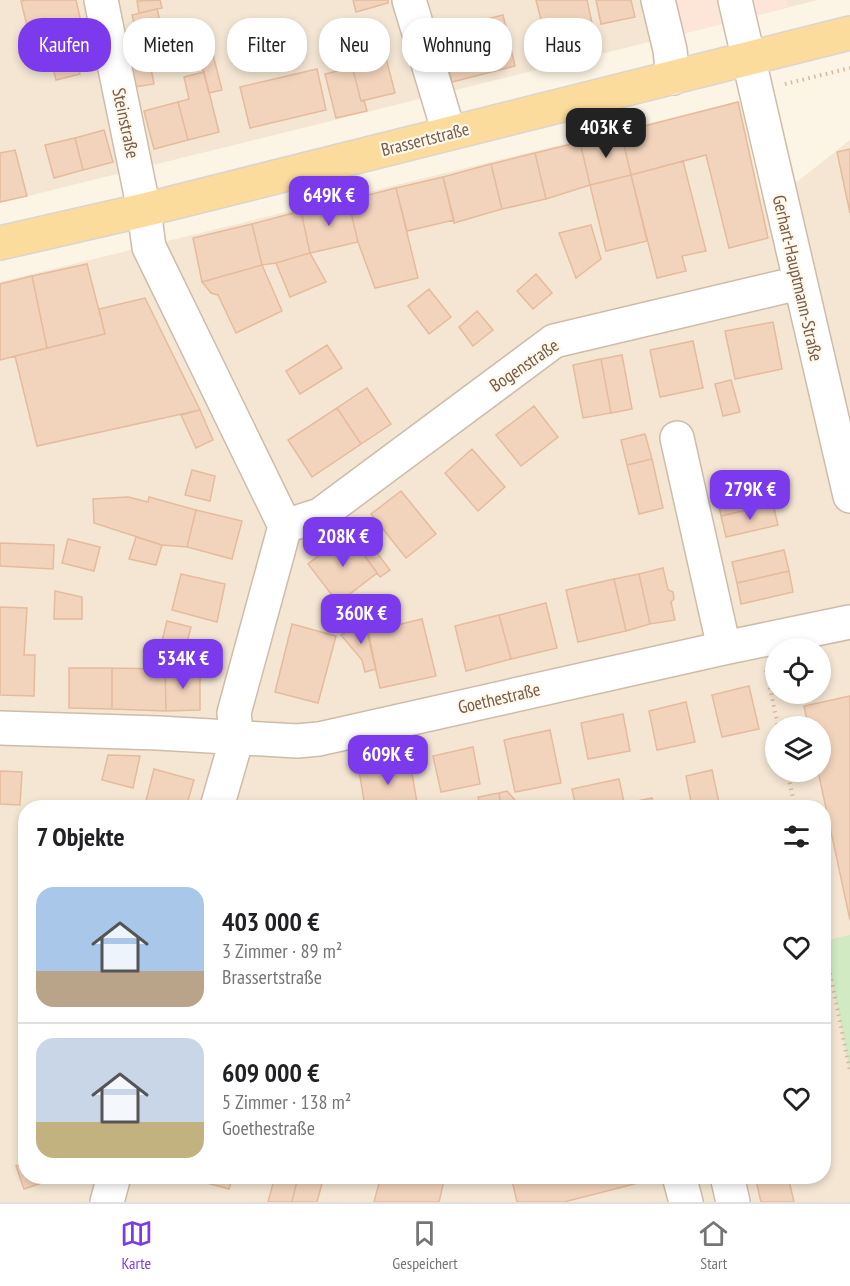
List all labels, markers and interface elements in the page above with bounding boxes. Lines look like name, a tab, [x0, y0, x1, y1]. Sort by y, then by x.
chip: Kaufen	[18, 18, 111, 72]
chip: Mieten	[123, 18, 215, 72]
chip: Filter	[227, 18, 307, 72]
chip: Neu	[319, 18, 390, 72]
chip: Wohnung	[402, 18, 512, 72]
chip: Haus	[524, 18, 602, 72]
street label: Steinstraße	[107, 86, 145, 160]
pin: 403K €	[557, 108, 655, 159]
text: 403K €	[580, 114, 632, 140]
street label: Brassertstraße	[379, 117, 471, 161]
pin: 649K €	[280, 176, 378, 227]
text: 649K €	[303, 182, 355, 208]
street label: Gerhart-Hauptmann-Straße	[768, 193, 828, 363]
street label: Bogenstraße	[485, 333, 563, 397]
pin: 279K €	[701, 470, 799, 521]
text: 279K €	[724, 476, 776, 502]
pin: 208K €	[294, 517, 392, 568]
text: 208K €	[317, 523, 369, 549]
pin: 360K €	[312, 594, 410, 645]
text: 360K €	[335, 600, 387, 626]
map controls	[765, 638, 831, 782]
button: locate	[765, 638, 831, 704]
pin: 534K €	[134, 639, 232, 690]
text: 534K €	[157, 645, 209, 671]
street label: Goethestraße	[456, 677, 542, 719]
button: layers	[765, 716, 831, 782]
pin: 609K €	[339, 735, 437, 786]
text: 609K €	[362, 741, 414, 767]
text: 7 Objekte	[36, 820, 125, 853]
icon: filters	[780, 820, 813, 853]
text: 403 000 €	[222, 905, 320, 938]
icon: home	[84, 911, 156, 983]
icon: heart	[780, 931, 813, 964]
text: 3 Zimmer · 89 m²	[222, 938, 342, 964]
text: Brassertstraße	[222, 964, 322, 990]
text: 609 000 €	[222, 1056, 320, 1089]
icon: home	[84, 1062, 156, 1134]
icon: heart	[780, 1082, 813, 1115]
text: 5 Zimmer · 138 m²	[222, 1089, 351, 1115]
text: Goethestraße	[222, 1115, 315, 1141]
tab: Karte	[120, 1217, 153, 1273]
tab: Gespeichert	[392, 1217, 458, 1273]
tab: Start	[697, 1217, 730, 1273]

